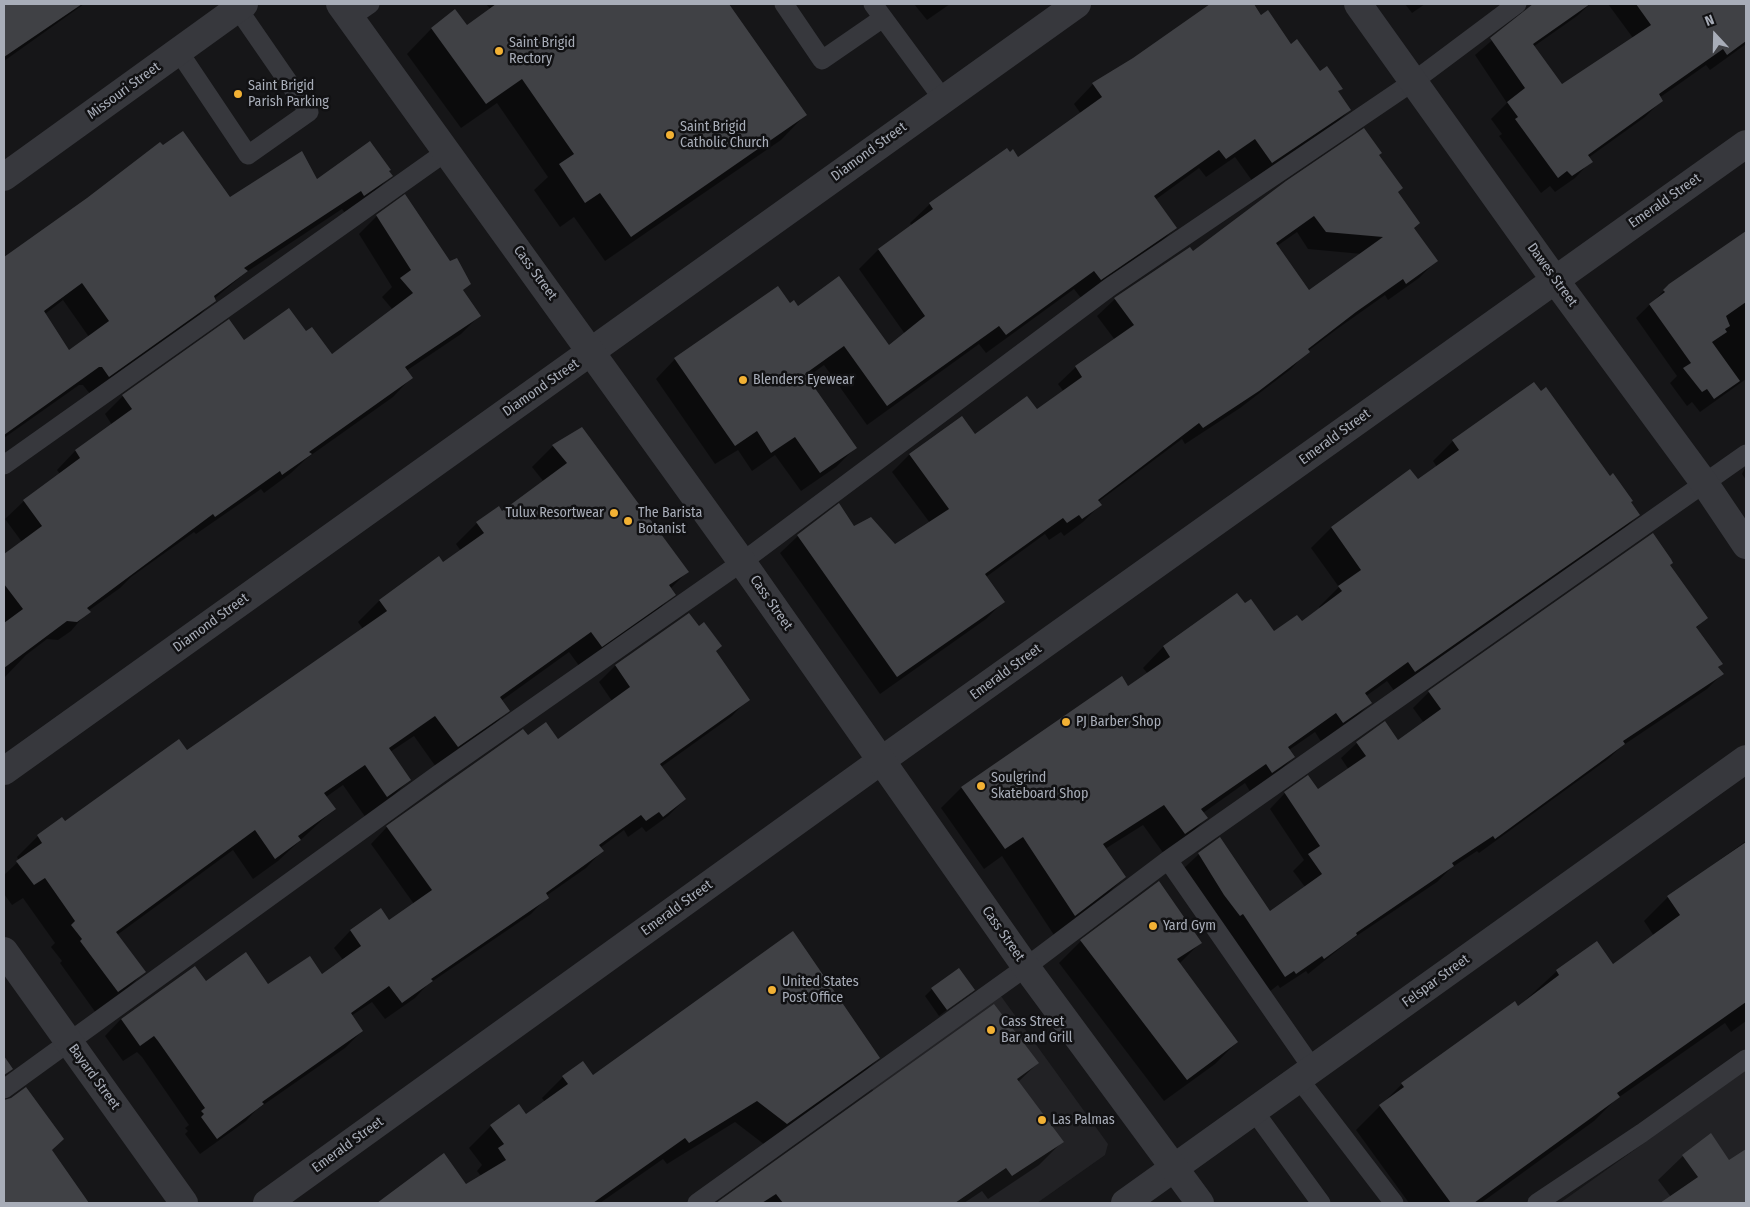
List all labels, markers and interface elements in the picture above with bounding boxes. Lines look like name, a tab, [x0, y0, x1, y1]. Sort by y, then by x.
north arrow	[1690, 10, 1740, 60]
text: N	[1702, 11, 1716, 30]
place label: Saint Brigid Rectory	[509, 35, 575, 68]
marker: Saint Brigid Rectory	[493, 45, 505, 57]
street label: Missouri Street	[84, 59, 164, 123]
place label: Saint Brigid Parish Parking	[248, 78, 329, 110]
marker: Saint Brigid Parish Parking	[232, 88, 244, 100]
place label: Saint Brigid Catholic Church	[680, 119, 769, 152]
street label: Diamond Street	[828, 119, 910, 185]
marker: Saint Brigid Catholic Church	[664, 129, 676, 141]
street label: Emerald Street	[1626, 170, 1704, 232]
street label: Dawes Street	[1523, 240, 1581, 310]
street label: Cass Street	[510, 242, 560, 304]
street label: Diamond Street	[500, 356, 582, 420]
place label: Blenders Eyewear	[753, 372, 854, 388]
marker: Blenders Eyewear	[737, 374, 749, 386]
street label: Emerald Street	[1296, 405, 1374, 469]
place label: Tulux Resortwear	[505, 505, 604, 521]
place label: The Barista Botanist	[638, 505, 702, 538]
marker: Tulux Resortwear	[608, 507, 620, 519]
marker: The Barista Botanist	[622, 515, 634, 527]
street label: Cass Street	[746, 572, 796, 634]
street label: Diamond Street	[170, 590, 252, 656]
street label: Emerald Street	[967, 640, 1045, 704]
place label: PJ Barber Shop	[1076, 714, 1161, 730]
marker: PJ Barber Shop	[1060, 716, 1072, 728]
place label: Soulgrind Skateboard Shop	[991, 770, 1088, 802]
marker: Soulgrind Skateboard Shop	[975, 780, 987, 792]
street label: Emerald Street	[638, 876, 716, 940]
street label: Cass Street	[978, 903, 1028, 965]
place label: Yard Gym	[1163, 918, 1216, 934]
marker: Yard Gym	[1147, 920, 1159, 932]
street label: Felspar Street	[1399, 951, 1473, 1011]
place label: United States Post Office	[782, 974, 859, 1006]
marker: United States Post Office	[766, 984, 778, 996]
place label: Cass Street Bar and Grill	[1001, 1014, 1073, 1046]
marker: Cass Street Bar and Grill	[985, 1024, 997, 1036]
street label: Bayard Street	[65, 1041, 123, 1113]
place label: Las Palmas	[1052, 1112, 1115, 1128]
street label: Emerald Street	[309, 1113, 387, 1177]
marker: Las Palmas	[1036, 1114, 1048, 1126]

